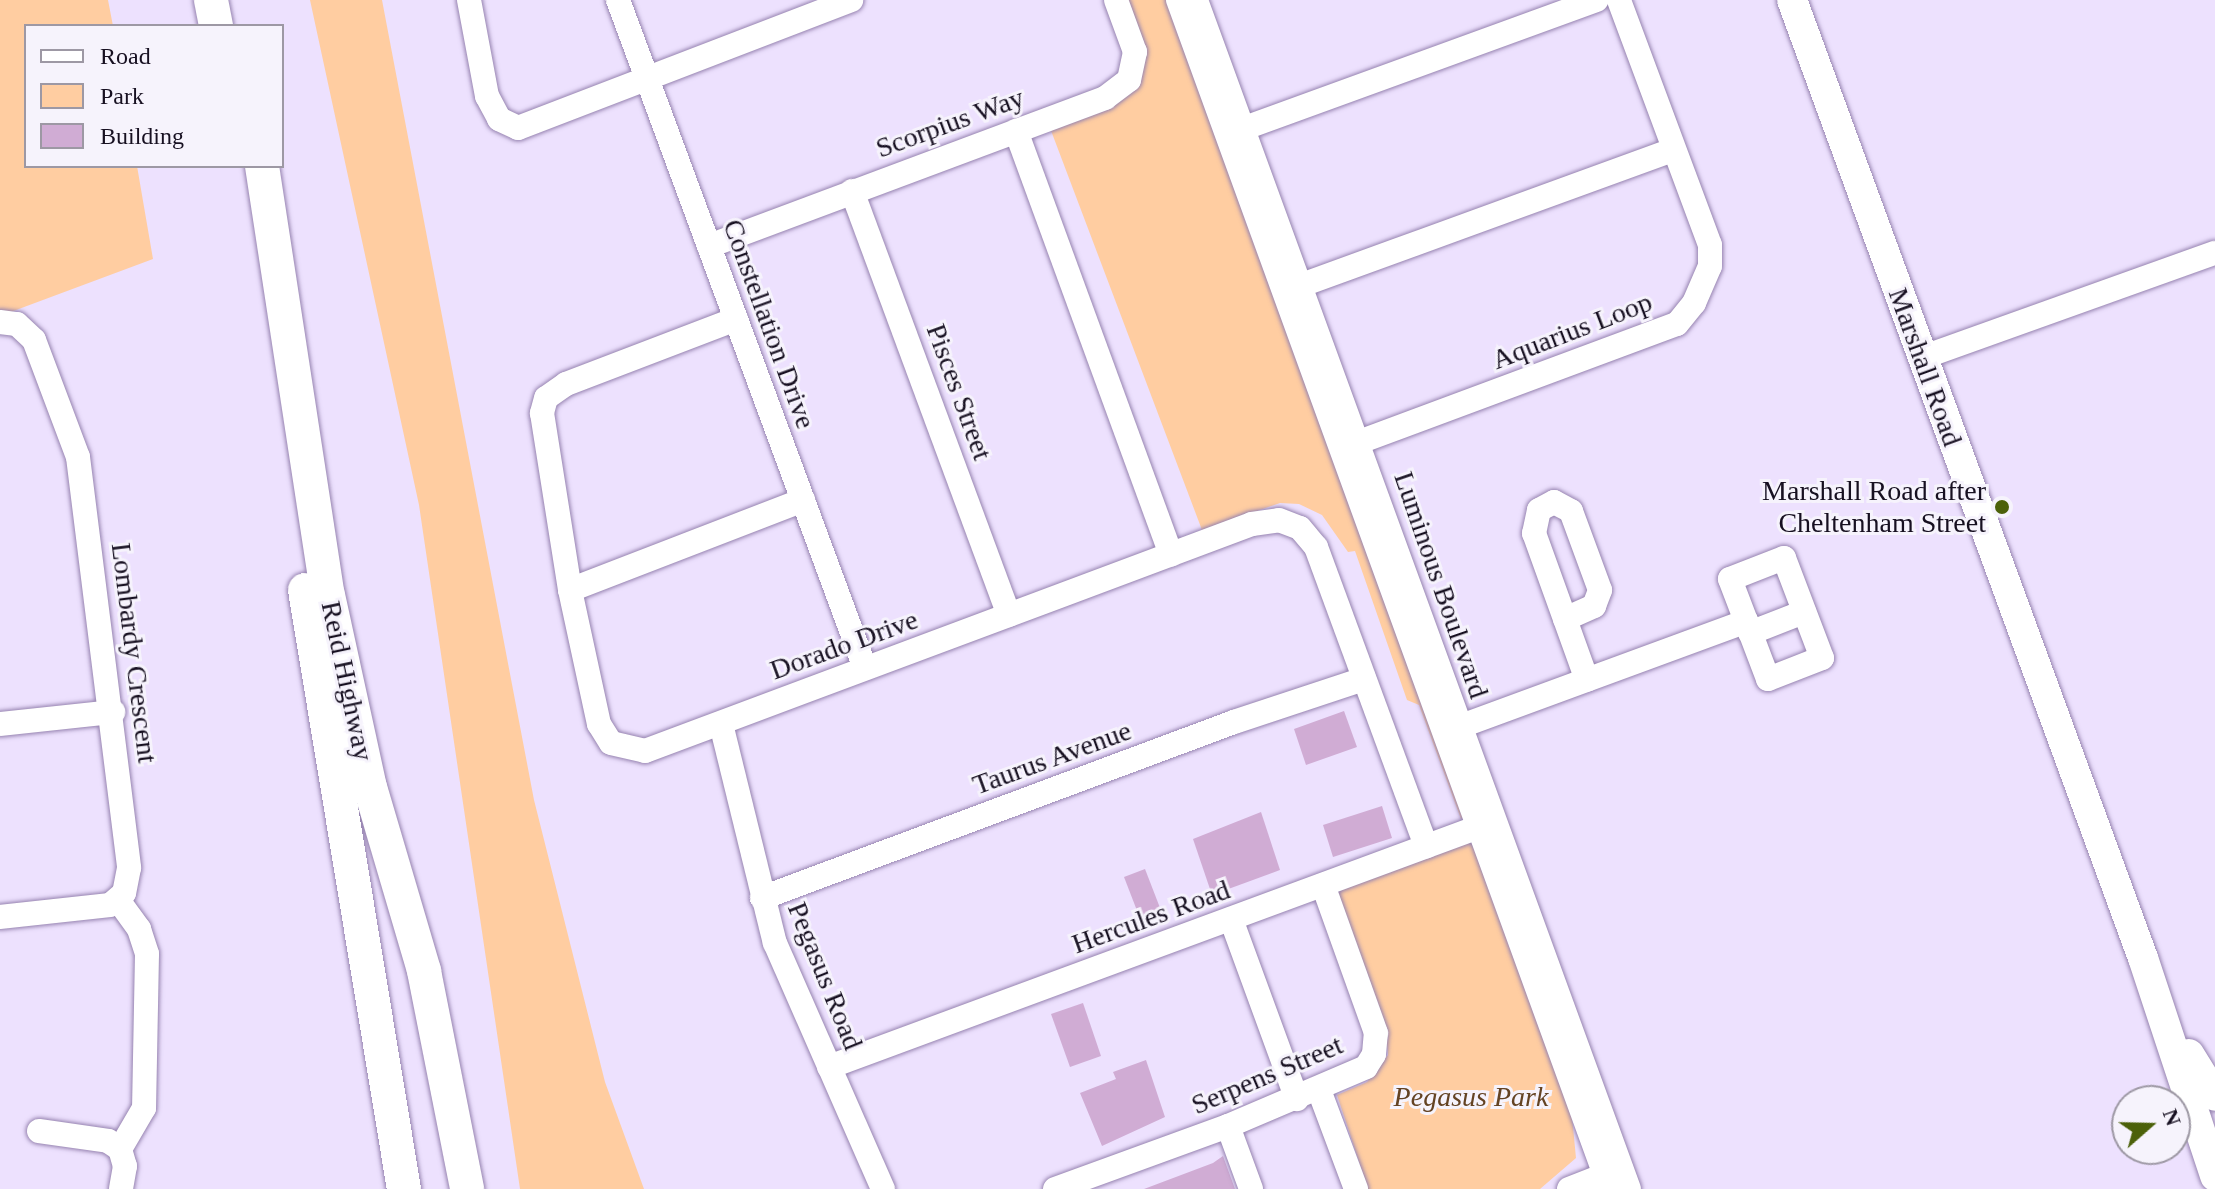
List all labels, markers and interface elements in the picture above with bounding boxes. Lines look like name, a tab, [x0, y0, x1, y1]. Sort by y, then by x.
legend	[24, 24, 284, 168]
text: Road	[100, 43, 151, 69]
street label: Scorpius Way	[871, 81, 1029, 165]
text: Park	[100, 83, 144, 109]
text: Building	[100, 123, 184, 149]
street label: Constellation Drive	[716, 215, 822, 433]
street label: Marshall Road	[1881, 283, 1969, 451]
street label: Aquarius Loop	[1487, 285, 1657, 377]
street label: Pisces Street	[919, 319, 999, 465]
street label: Luminous Boulevard	[1387, 467, 1495, 703]
place label: Marshall Road after Cheltenham Street	[1762, 474, 1986, 540]
marker: Marshall Road after Cheltenham Street	[1993, 498, 2011, 516]
street label: Lombardy Crescent	[104, 541, 164, 765]
street label: Reid Highway	[314, 598, 380, 764]
street label: Dorado Drive	[766, 603, 922, 687]
street label: Taurus Avenue	[967, 714, 1137, 802]
street label: Hercules Road	[1067, 873, 1235, 961]
street label: Pegasus Road	[780, 897, 870, 1055]
street label: Serpens Street	[1186, 1028, 1348, 1122]
park label: Pegasus Park	[1394, 1080, 1548, 1114]
north arrow	[2111, 1085, 2191, 1165]
text: N	[2158, 1106, 2187, 1129]

